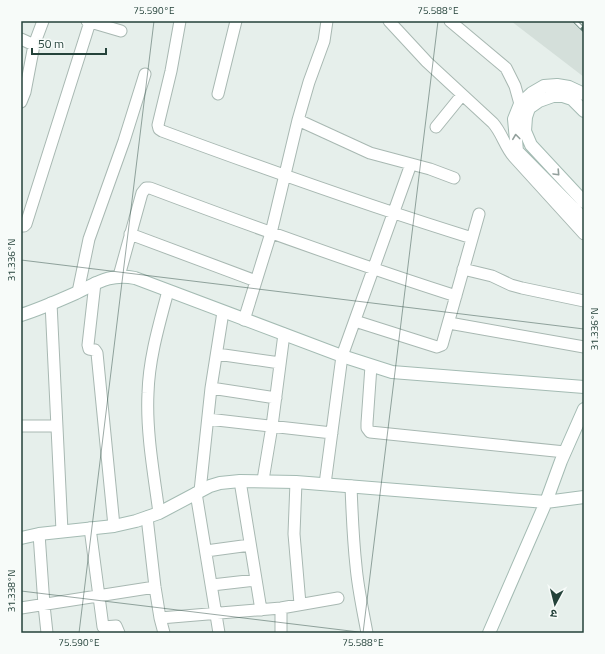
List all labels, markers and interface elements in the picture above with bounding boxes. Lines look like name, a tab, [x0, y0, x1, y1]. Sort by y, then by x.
text: 75.590°E	[133, 3, 175, 18]
text: 75.588°E	[417, 3, 459, 18]
scale bar	[32, 30, 106, 56]
text: 50 m	[38, 34, 64, 53]
one-way arrow	[511, 134, 520, 140]
one-way arrow	[552, 168, 560, 176]
text: 31.336°N	[4, 239, 19, 281]
text: 31.336°N	[587, 308, 602, 350]
text: 31.338°N	[4, 570, 19, 612]
north arrow	[535, 584, 575, 624]
text: उ	[549, 606, 558, 622]
text: 75.590°E	[58, 635, 100, 650]
text: 75.588°E	[342, 635, 384, 650]

